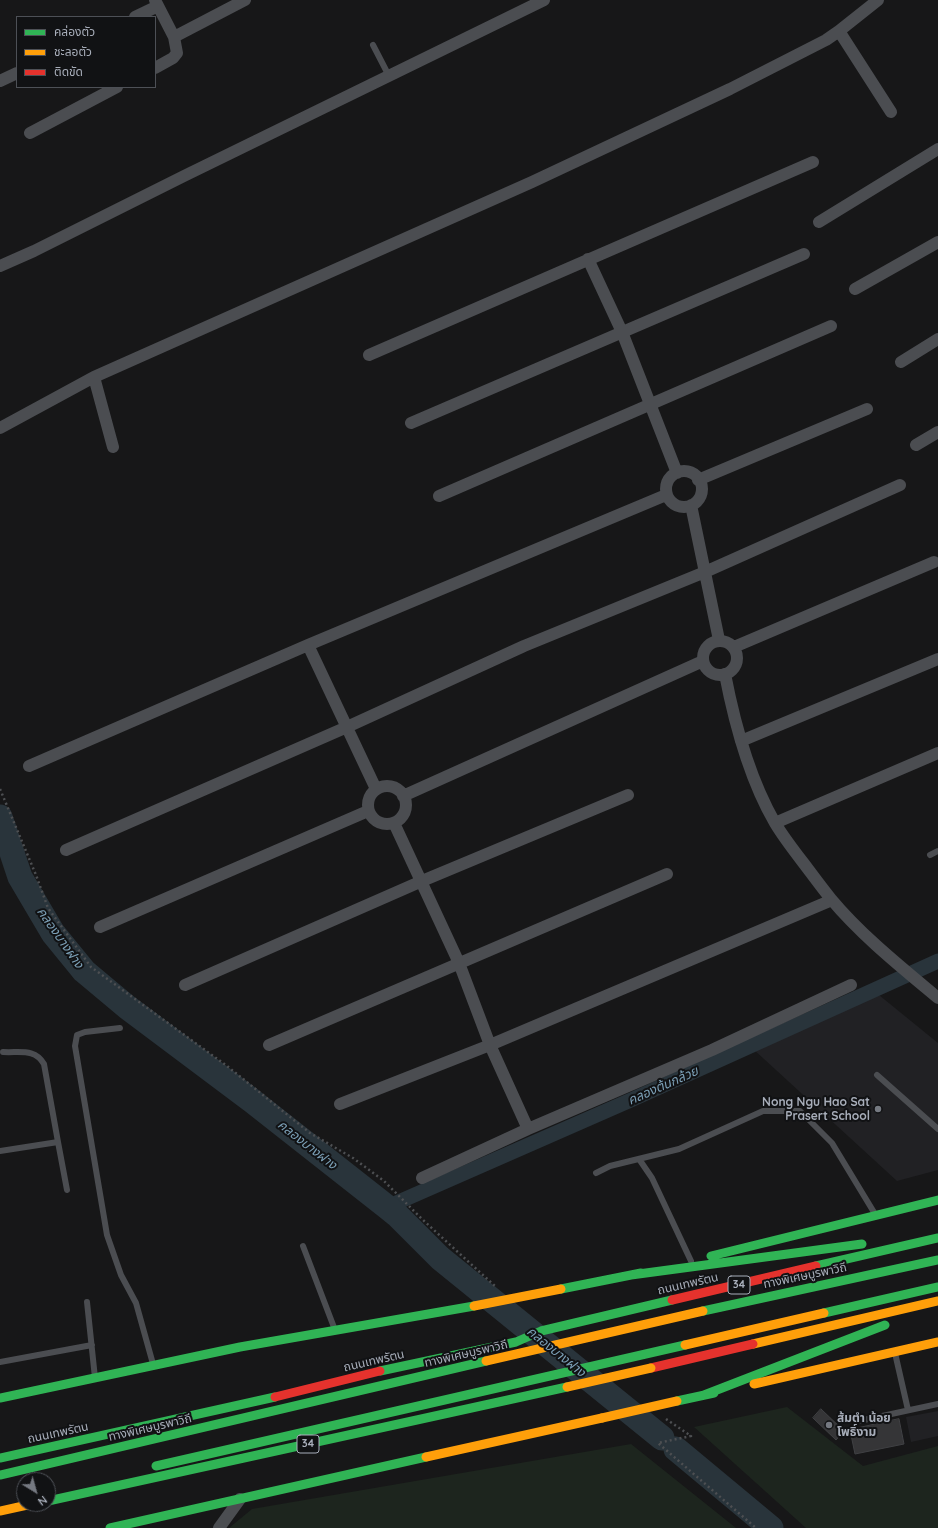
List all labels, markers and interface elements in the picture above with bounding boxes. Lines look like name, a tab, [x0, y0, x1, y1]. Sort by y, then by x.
legend	[16, 16, 156, 88]
text: คล่องตัว	[54, 24, 95, 39]
text: ชะลอตัว	[54, 44, 92, 59]
text: ติดขัด	[54, 64, 83, 79]
water label: คลองบางฝาง	[33, 905, 87, 971]
water label: คลองต้นกล้วย	[625, 1064, 701, 1108]
place label: Nong Ngu Hao Sat Prasert School	[762, 1095, 870, 1123]
marker: Nong Ngu Hao Sat Prasert School	[873, 1104, 883, 1114]
water label: คลองบางฝาง	[274, 1117, 340, 1173]
street label: ทางพิเศษบูรพาวิถี	[762, 1260, 848, 1292]
street label: ถนนเทพรัตน	[656, 1270, 720, 1298]
road number: 34	[728, 1276, 750, 1294]
water label: คลองบางฝาง	[524, 1324, 588, 1380]
street label: ทางพิเศษบูรพาวิถี	[423, 1337, 509, 1371]
street label: ถนนเทพรัตน	[342, 1347, 406, 1375]
street label: ทางพิเศษบูรพาวิถี	[107, 1411, 193, 1445]
place label: ส้มตำ น้อย โพธิ์งาม	[837, 1411, 891, 1439]
street label: ถนนเทพรัตน	[26, 1420, 90, 1446]
marker: ส้มตำ น้อย โพธิ์งาม	[824, 1420, 834, 1430]
road number: 34	[297, 1435, 319, 1453]
north arrow	[16, 1472, 56, 1512]
text: N	[35, 1493, 50, 1509]

